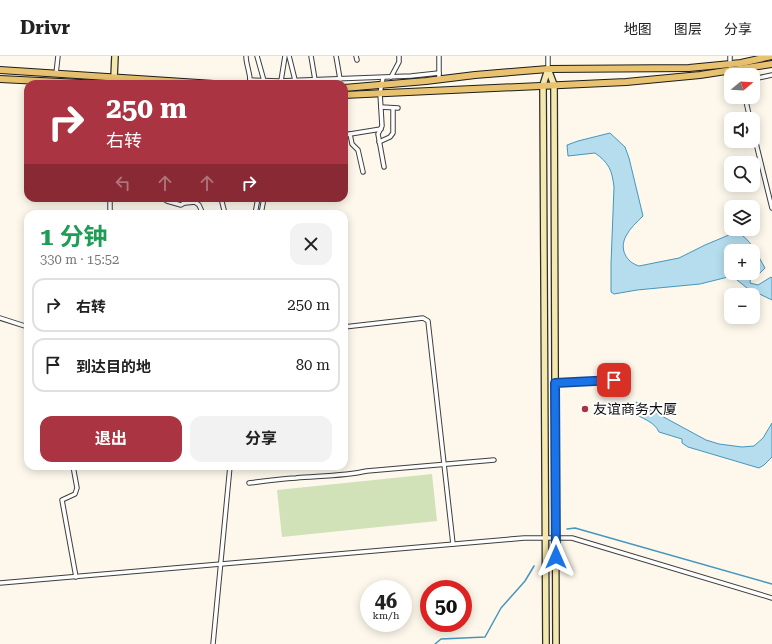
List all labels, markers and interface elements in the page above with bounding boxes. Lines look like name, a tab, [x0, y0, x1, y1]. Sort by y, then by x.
text: Drivr	[20, 16, 70, 39]
text: 地图	[624, 21, 652, 37]
text: 图层	[674, 21, 702, 37]
text: 分享	[724, 21, 752, 37]
north arrow	[724, 68, 760, 104]
map controls	[724, 68, 760, 324]
text: 250 m	[106, 92, 187, 125]
icon: right	[40, 96, 92, 148]
button: sound	[724, 112, 760, 148]
text: 右转	[106, 130, 142, 151]
button: search	[724, 156, 760, 192]
icon: left	[112, 172, 134, 194]
icon: ahead	[154, 172, 176, 194]
icon: ahead	[196, 172, 218, 194]
icon: right	[238, 172, 260, 194]
button: layers	[724, 200, 760, 236]
text: 1 分钟	[40, 223, 108, 251]
button: close	[290, 223, 332, 265]
button: +	[724, 244, 760, 280]
text: 330 m · 15:52	[40, 252, 119, 267]
button: −	[724, 288, 760, 324]
icon: right	[42, 294, 64, 316]
text: 250 m	[287, 296, 330, 314]
text: 右转	[76, 298, 106, 316]
icon: arrive	[42, 354, 64, 376]
text: 80 m	[296, 356, 330, 374]
text: 到达目的地	[76, 358, 151, 376]
pin	[597, 363, 631, 397]
icon: arrive	[603, 369, 625, 391]
place label: 友谊商务大厦	[593, 401, 677, 417]
marker: 友谊商务大厦	[580, 404, 590, 414]
button: 退出	[40, 416, 182, 462]
button: 分享	[190, 416, 332, 462]
position arrow	[535, 536, 577, 578]
speed limit sign: 50	[420, 580, 472, 632]
text: 46	[375, 589, 397, 613]
text: km/h	[373, 610, 399, 621]

